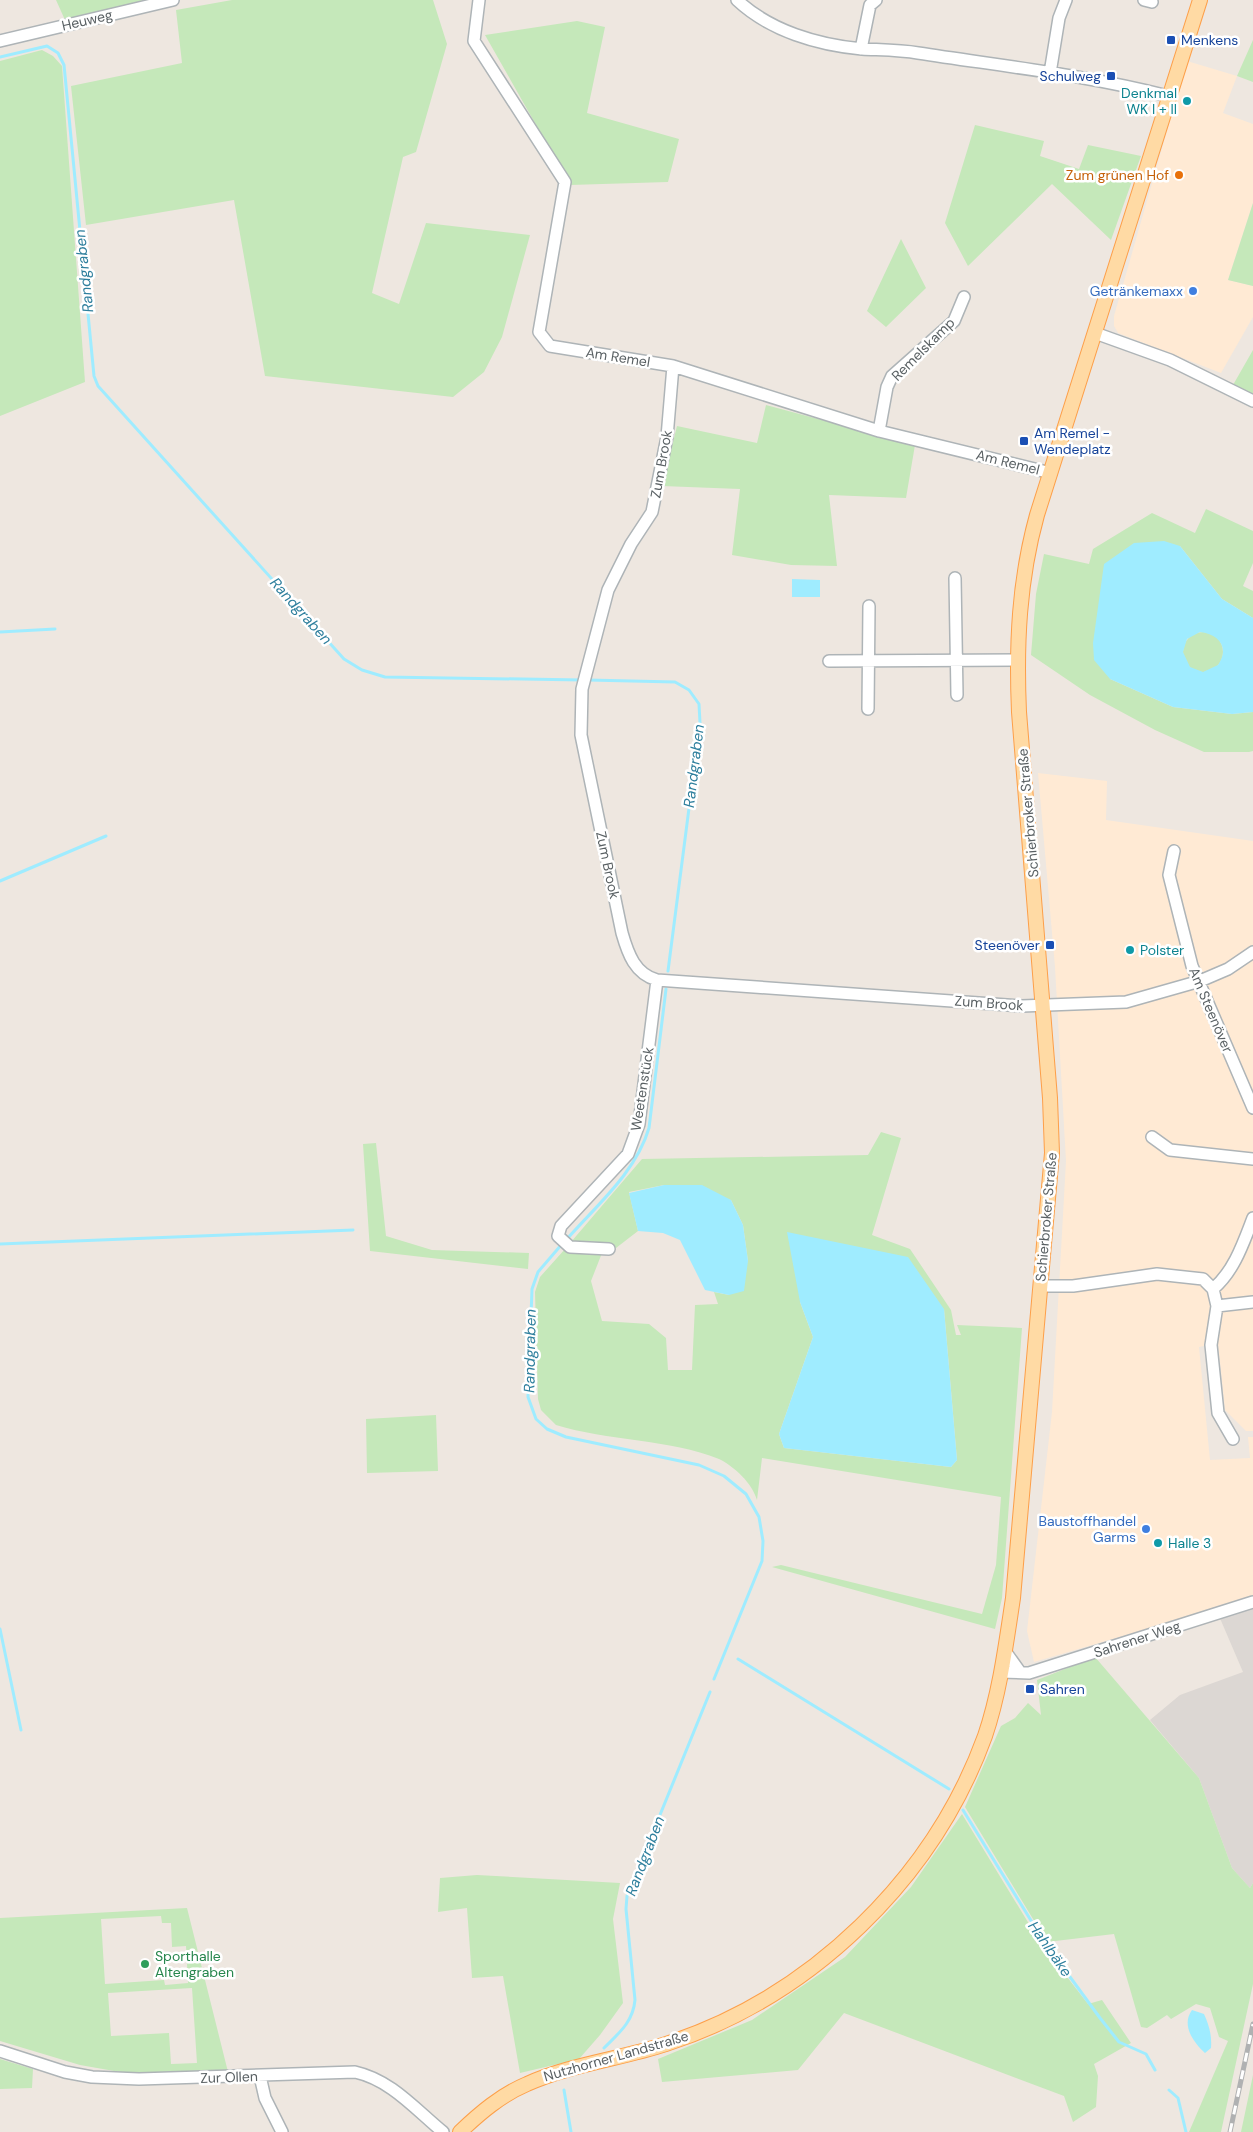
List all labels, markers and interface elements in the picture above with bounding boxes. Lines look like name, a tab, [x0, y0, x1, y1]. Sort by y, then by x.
street label: Heuweg	[60, 5, 114, 35]
place label: Menkens	[1181, 31, 1238, 49]
marker: Menkens	[1165, 34, 1177, 46]
place label: Schulweg	[1040, 67, 1101, 85]
marker: Schulweg	[1105, 70, 1117, 82]
place label: Denkmal WK I + II	[1121, 84, 1177, 118]
marker: Denkmal WK I + II	[1181, 95, 1193, 107]
place label: Zum grünen Hof	[1066, 166, 1169, 184]
marker: Zum grünen Hof	[1173, 169, 1185, 181]
water label: Randgraben	[70, 228, 98, 314]
place label: Getränkemaxx	[1090, 282, 1183, 300]
marker: Getränkemaxx	[1187, 285, 1199, 297]
street label: Remelskamp	[888, 313, 959, 384]
street label: Am Remel	[585, 343, 651, 371]
place label: Am Remel - Wendeplatz	[1034, 424, 1111, 458]
street label: Zum Brook	[646, 429, 676, 499]
marker: Am Remel - Wendeplatz	[1018, 435, 1030, 447]
street label: Am Remel	[974, 445, 1042, 479]
water label: Randgraben	[266, 573, 337, 649]
water label: Randgraben	[679, 723, 709, 809]
street label: Schierbroker Straße	[1013, 748, 1043, 878]
street label: Zum Brook	[592, 829, 624, 901]
place label: Steenöver	[975, 936, 1040, 954]
marker: Steenöver	[1044, 939, 1056, 951]
place label: Polster	[1140, 941, 1184, 959]
marker: Polster	[1124, 944, 1136, 956]
street label: Am Steenöver	[1185, 965, 1237, 1055]
street label: Zum Brook	[954, 992, 1024, 1014]
street label: Weetenstück	[626, 1046, 658, 1132]
street label: Schierbroker Straße	[1031, 1152, 1061, 1282]
water label: Randgraben	[519, 1309, 541, 1393]
place label: Baustoffhandel Garms	[1039, 1512, 1136, 1546]
marker: Baustoffhandel Garms	[1140, 1523, 1152, 1535]
place label: Halle 3	[1168, 1534, 1211, 1552]
marker: Halle 3	[1152, 1537, 1164, 1549]
street label: Sahrener Weg	[1091, 1616, 1183, 1661]
place label: Sahren	[1040, 1680, 1085, 1698]
marker: Sahren	[1024, 1683, 1036, 1695]
water label: Randgraben	[621, 1813, 669, 1899]
water label: Hahlbäke	[1023, 1917, 1077, 1981]
place label: Sporthalle Altengraben	[155, 1947, 234, 1981]
marker: Sporthalle Altengraben	[139, 1958, 151, 1970]
street label: Nutzhorner Landstraße	[541, 2027, 691, 2085]
street label: Zur Ollen	[200, 2067, 258, 2087]

